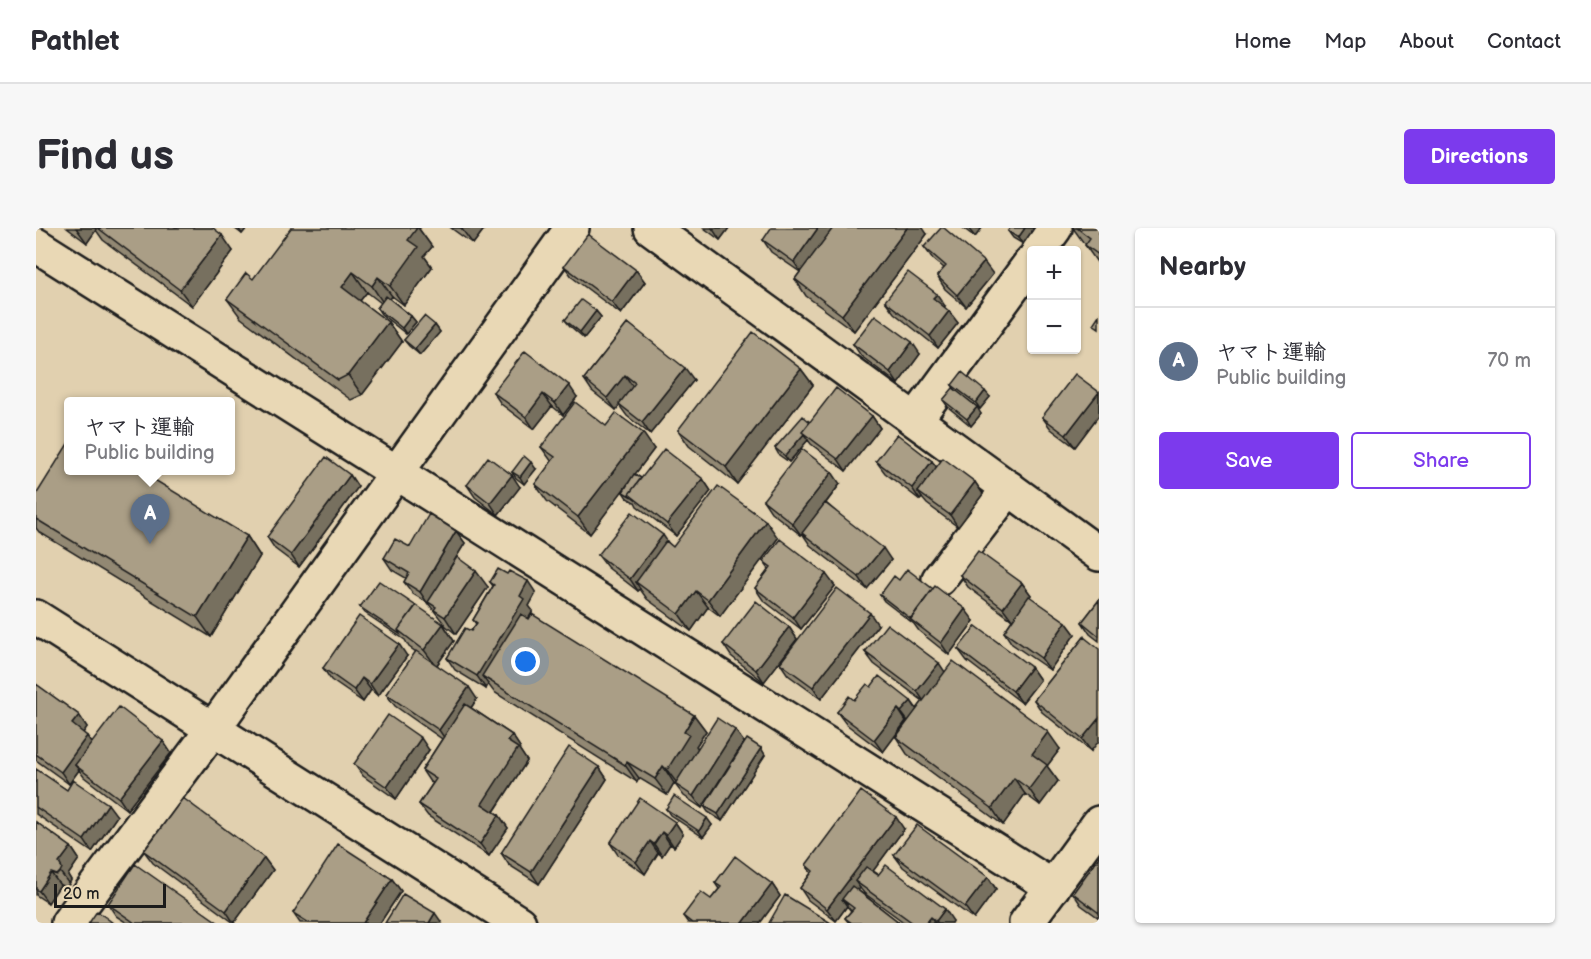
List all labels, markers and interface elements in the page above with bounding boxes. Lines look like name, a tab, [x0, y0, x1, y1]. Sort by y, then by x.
text: Pathlet	[30, 25, 119, 58]
text: Home	[1234, 29, 1291, 54]
text: Map	[1324, 29, 1366, 54]
text: About	[1399, 29, 1454, 54]
text: Contact	[1487, 29, 1561, 54]
button: Directions	[1404, 129, 1555, 184]
text: Find us	[36, 131, 174, 182]
map controls	[1027, 246, 1081, 354]
button: +	[1027, 246, 1081, 300]
text: Nearby	[1159, 252, 1246, 283]
button: −	[1027, 300, 1081, 354]
text: ヤマト運輸	[1216, 339, 1326, 366]
text: A	[1172, 349, 1185, 373]
text: 70 m	[1487, 349, 1531, 373]
text: Public building	[1216, 366, 1346, 390]
popup	[64, 397, 235, 475]
text: ヤマト運輸	[84, 414, 194, 441]
button: Save	[1159, 432, 1339, 489]
button: Share	[1351, 432, 1531, 489]
text: Public building	[84, 441, 215, 465]
pin: A	[130, 494, 170, 544]
your location	[511, 647, 540, 676]
scale bar	[54, 881, 166, 908]
text: 20 m	[63, 885, 99, 904]

